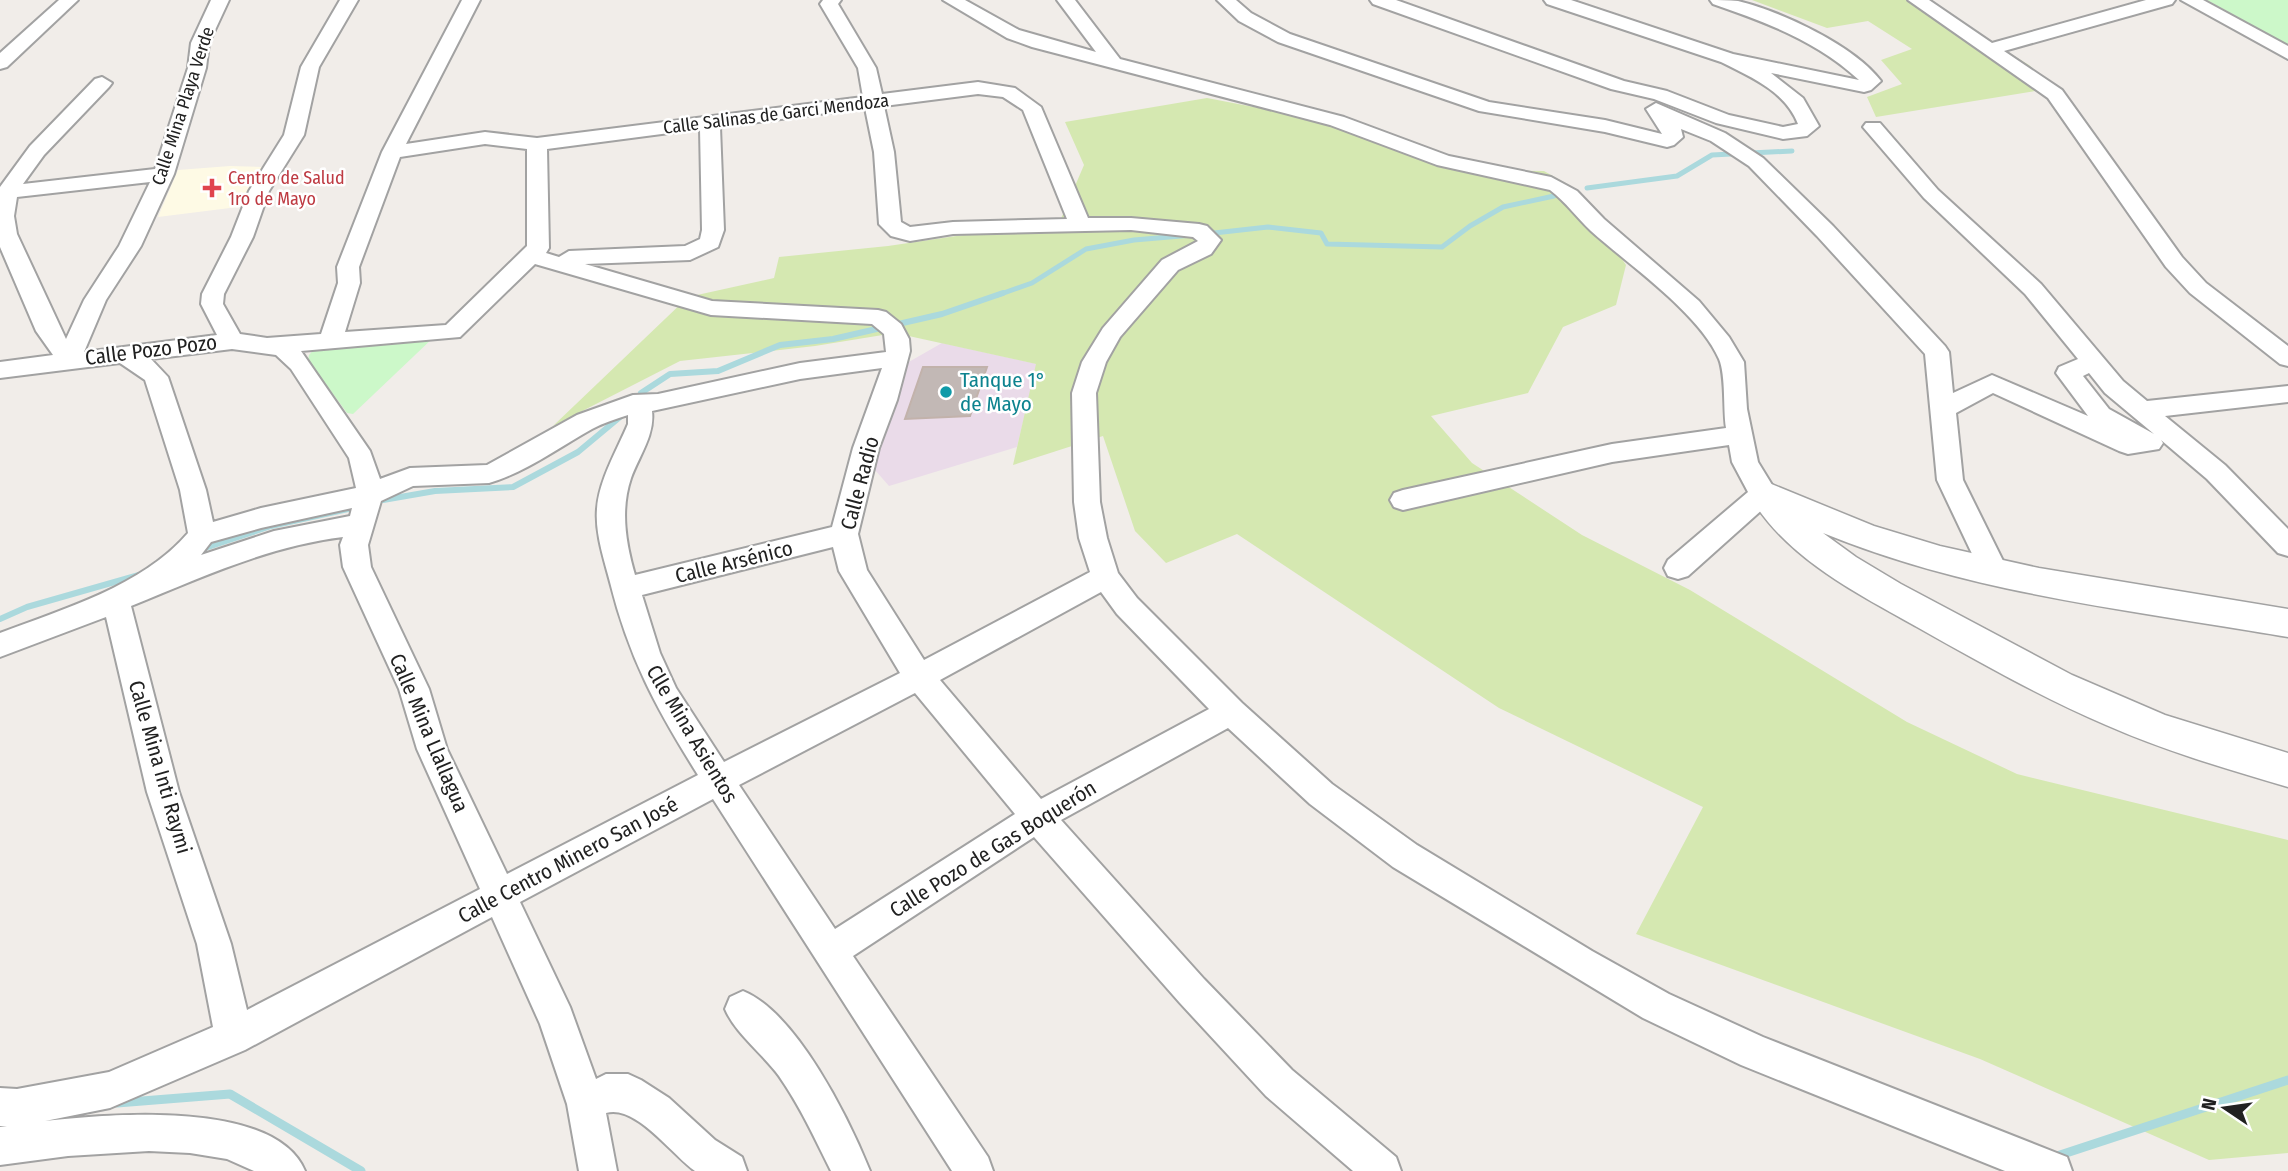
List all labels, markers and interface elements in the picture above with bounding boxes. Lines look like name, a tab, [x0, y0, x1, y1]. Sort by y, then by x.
street label: Calle Mina Playa Verde	[147, 24, 219, 188]
street label: Calle Salinas de Garci Mendoza	[662, 89, 890, 139]
place label: Centro de Salud 1ro de Mayo	[228, 167, 345, 210]
marker: Centro de Salud 1ro de Mayo	[202, 178, 222, 198]
street label: Calle Pozo Pozo	[84, 329, 218, 371]
place label: Tanque 1° de Mayo	[960, 367, 1046, 417]
marker: Tanque 1° de Mayo	[938, 384, 954, 400]
street label: Calle Radio	[835, 433, 885, 533]
street label: Calle Arsénico	[673, 535, 795, 589]
street label: Calle Mina Llallagua	[384, 650, 474, 816]
street label: Clle Mina Asientos	[641, 660, 743, 808]
street label: Calle Mina Inti Raymi	[123, 677, 197, 857]
street label: Calle Pozo de Gas Boquerón	[885, 775, 1101, 923]
street label: Calle Centro Minero San José	[454, 791, 682, 929]
north arrow	[2190, 1073, 2260, 1143]
text: N	[2196, 1096, 2221, 1112]

